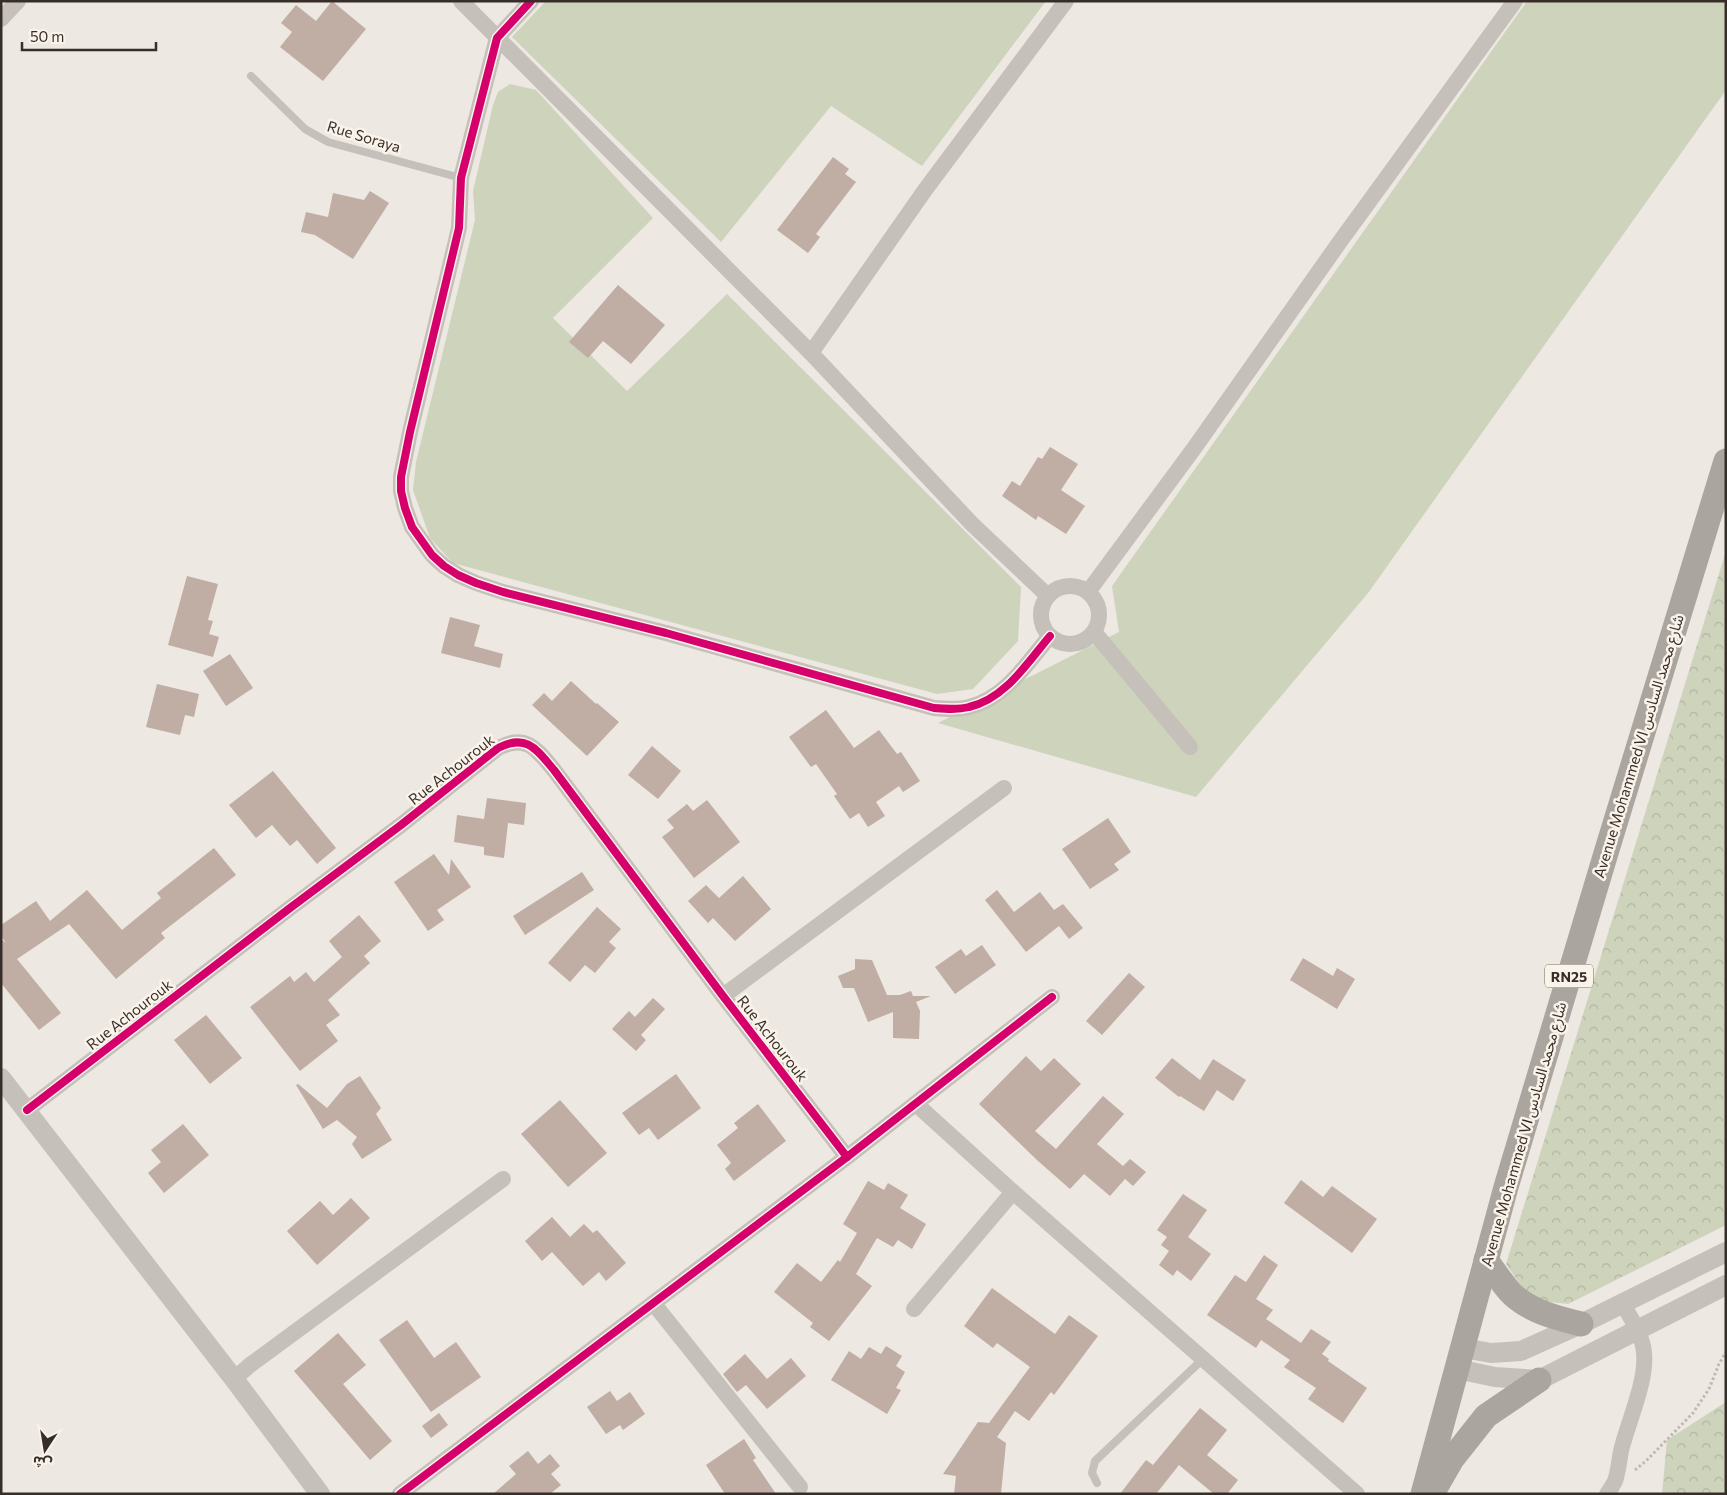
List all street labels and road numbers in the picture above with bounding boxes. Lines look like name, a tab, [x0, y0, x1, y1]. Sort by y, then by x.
street label: Rue Soraya	[325, 116, 403, 156]
street label: Avenue Mohammed VI شارع محمد السادس	[1589, 612, 1691, 881]
street label: Rue Achourouk	[405, 730, 497, 808]
road number: RN25	[1545, 964, 1593, 988]
street label: Rue Achourouk	[83, 975, 175, 1053]
street label: Rue Achourouk	[734, 992, 812, 1084]
street label: Avenue Mohammed VI شارع محمد السادس	[1477, 999, 1573, 1270]

